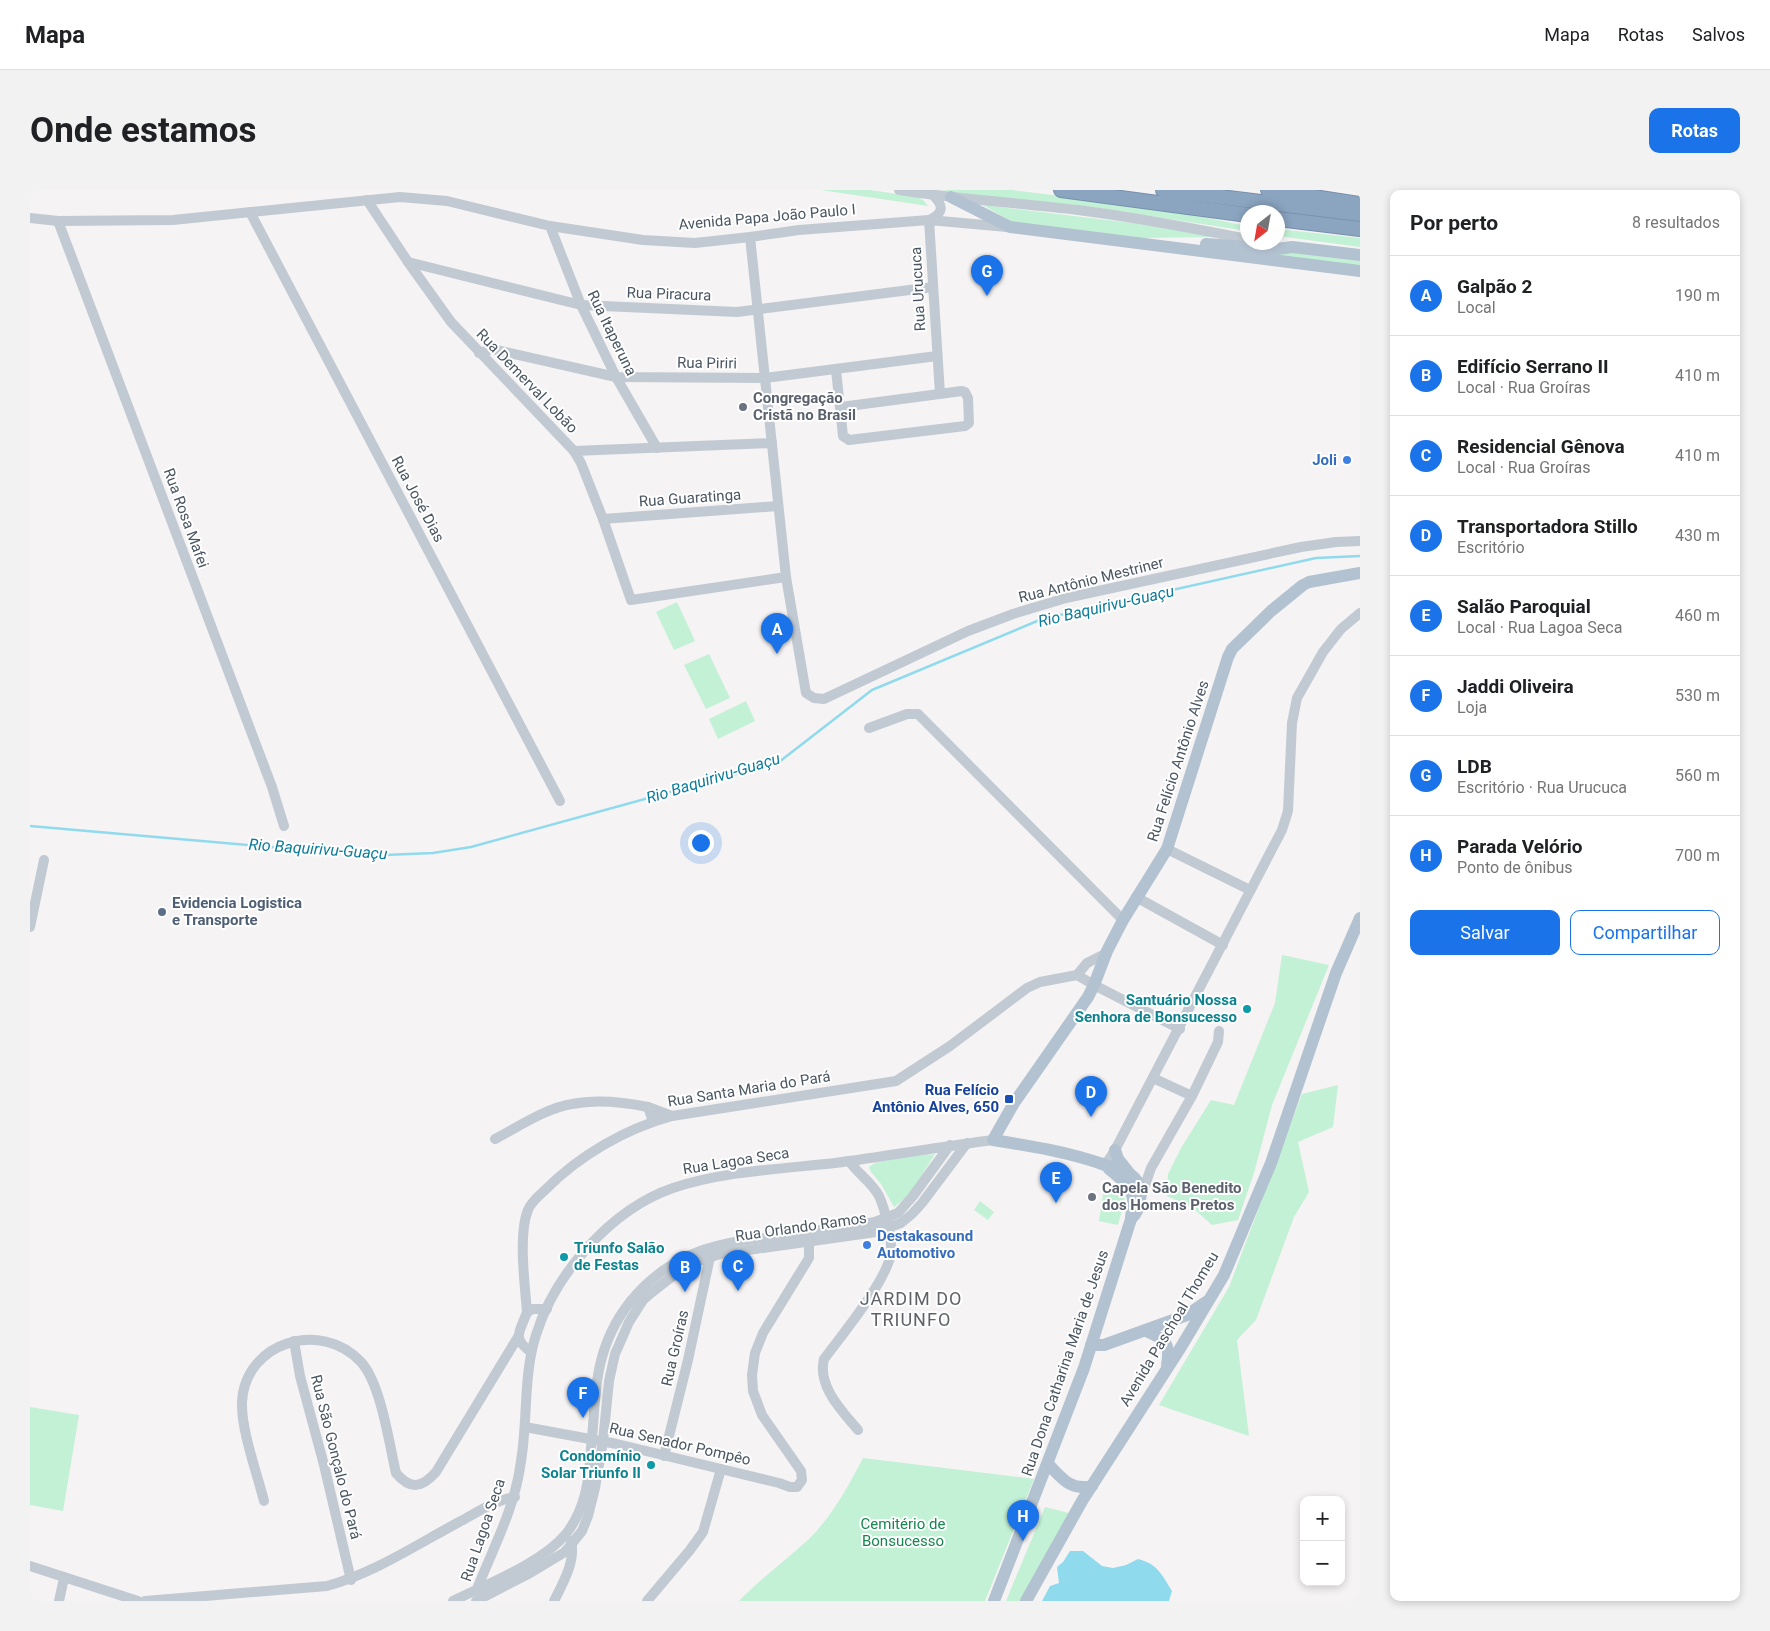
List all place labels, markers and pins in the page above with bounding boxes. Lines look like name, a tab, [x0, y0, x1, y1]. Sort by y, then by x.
pin: G	[971, 255, 1003, 296]
place label: Congregação Cristã no Brasil	[753, 389, 856, 424]
marker: Congregação Cristã no Brasil	[737, 401, 749, 413]
place label: Joli	[1312, 451, 1337, 469]
marker: Joli	[1341, 454, 1353, 466]
pin: A	[761, 613, 793, 654]
place label: Evidencia Logistica e Transporte	[172, 894, 302, 929]
marker: Evidencia Logistica e Transporte	[156, 906, 168, 918]
place label: Santuário Nossa Senhora de Bonsucesso	[1075, 991, 1237, 1026]
marker: Santuário Nossa Senhora de Bonsucesso	[1241, 1003, 1253, 1015]
pin: D	[1075, 1076, 1107, 1117]
place label: Rua Felício Antônio Alves, 650	[872, 1081, 999, 1116]
marker: Rua Felício Antônio Alves, 650	[1003, 1093, 1015, 1105]
pin: E	[1040, 1162, 1072, 1203]
place label: Capela São Benedito dos Homens Pretos	[1102, 1179, 1242, 1214]
marker: Capela São Benedito dos Homens Pretos	[1086, 1191, 1098, 1203]
place label: Destakasound Automotivo	[877, 1227, 973, 1262]
place label: Triunfo Salão de Festas	[574, 1239, 664, 1274]
marker: Destakasound Automotivo	[861, 1239, 873, 1251]
pin: C	[722, 1250, 754, 1291]
marker: Triunfo Salão de Festas	[558, 1251, 570, 1263]
pin: B	[669, 1251, 701, 1292]
pin: F	[567, 1377, 599, 1418]
place label: Condomínio Solar Triunfo II	[541, 1447, 641, 1482]
marker: Condomínio Solar Triunfo II	[645, 1459, 657, 1471]
pin: H	[1007, 1500, 1039, 1541]

